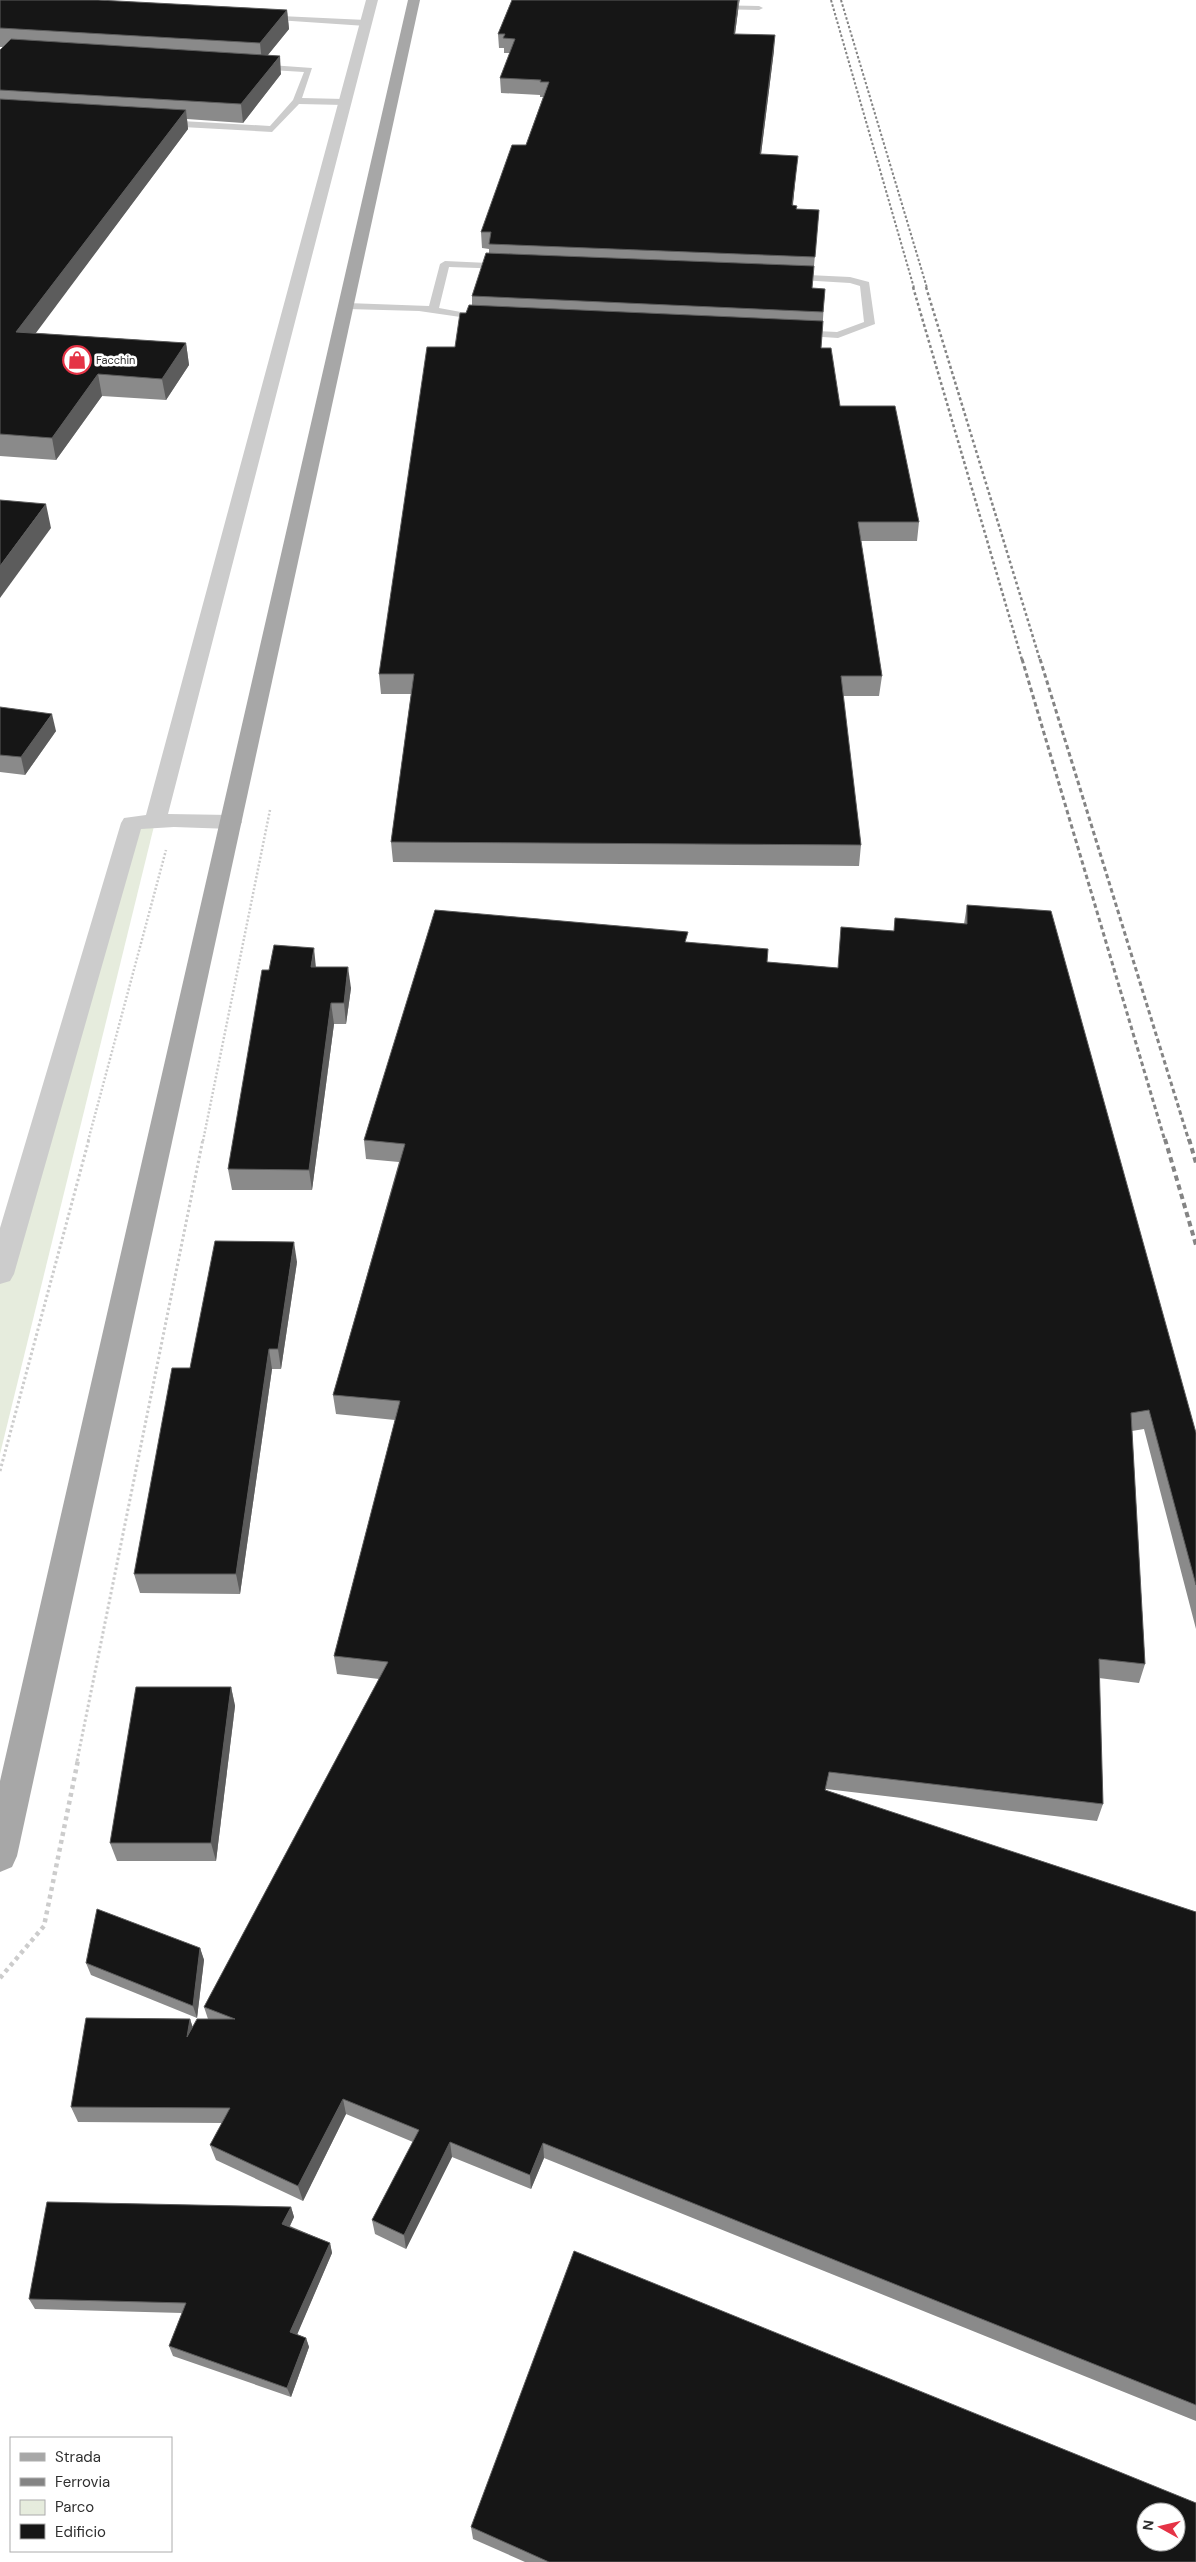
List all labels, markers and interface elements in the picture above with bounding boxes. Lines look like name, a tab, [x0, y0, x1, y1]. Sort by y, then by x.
shop icon: Facchin	[62, 345, 92, 375]
place label: Facchin	[96, 353, 135, 367]
legend	[10, 2437, 172, 2552]
text: Strada	[55, 2447, 101, 2467]
text: Ferrovia	[55, 2472, 110, 2492]
text: Parco	[55, 2497, 94, 2517]
north arrow	[1136, 2502, 1186, 2552]
text: N	[1139, 2519, 1158, 2532]
text: Edificio	[55, 2522, 106, 2542]

